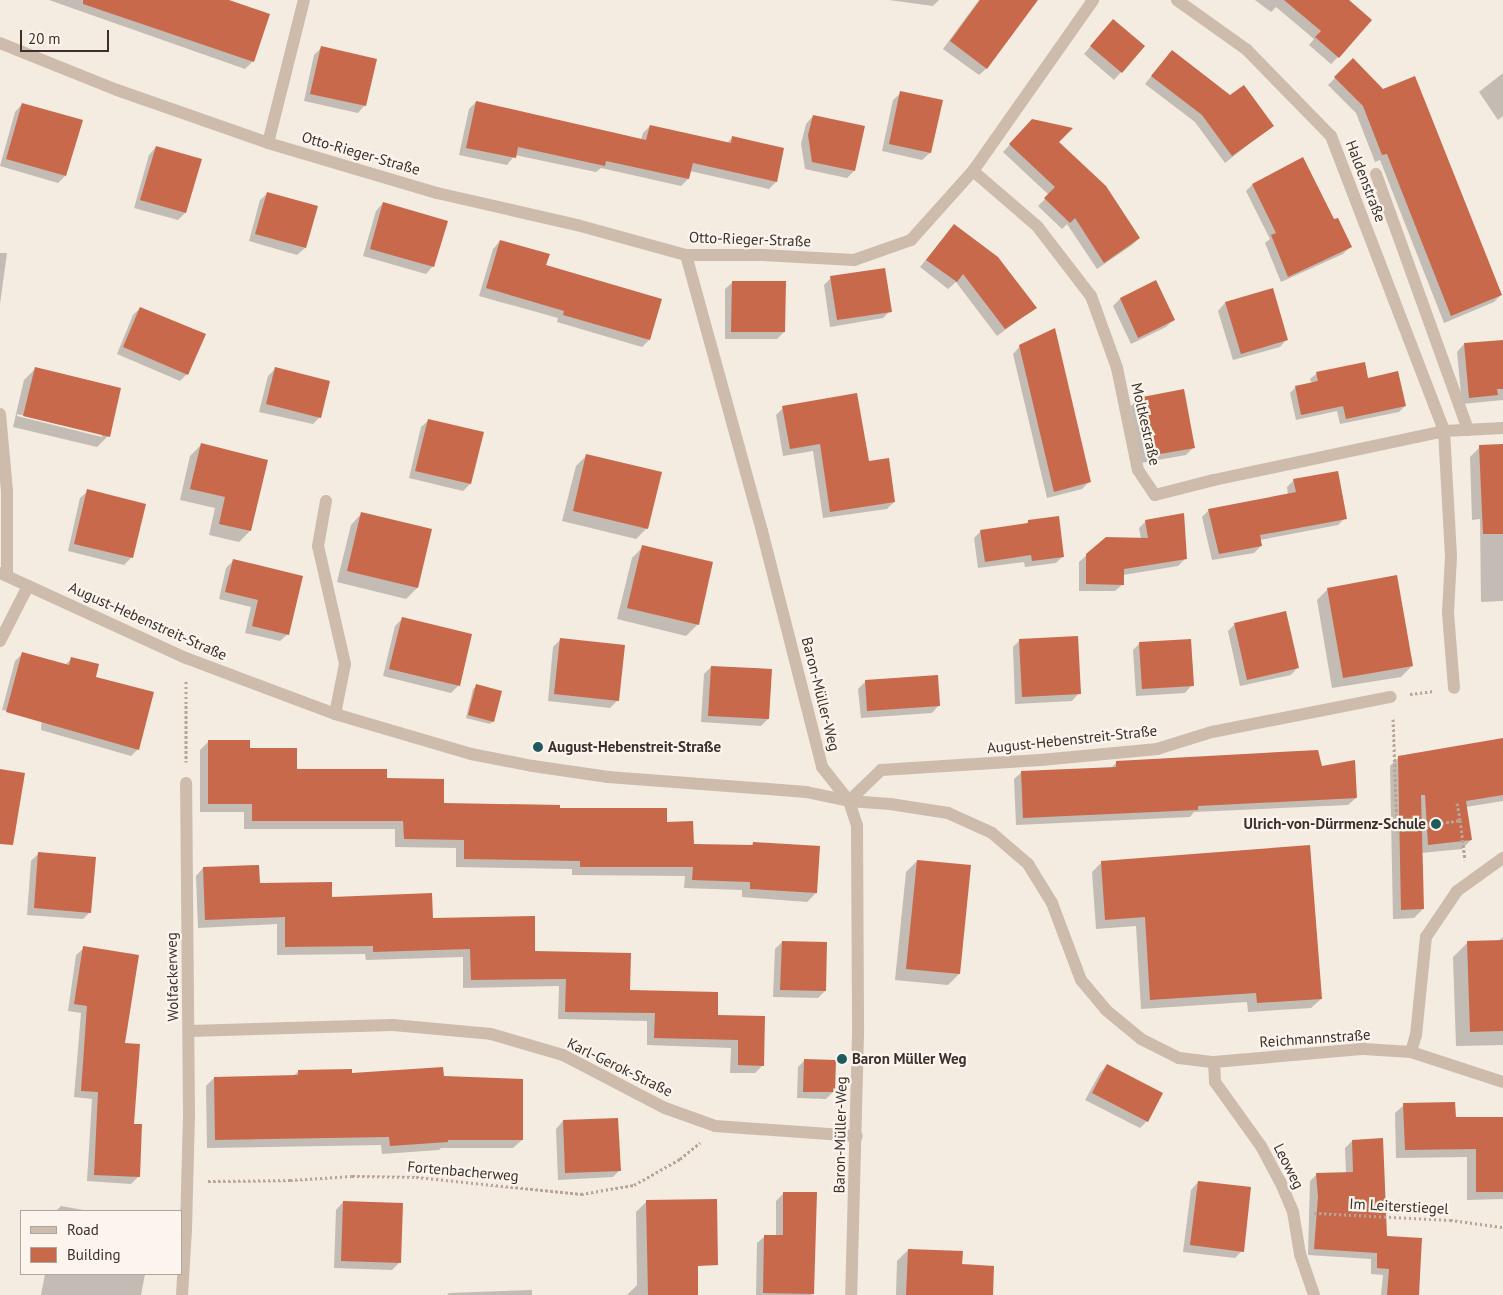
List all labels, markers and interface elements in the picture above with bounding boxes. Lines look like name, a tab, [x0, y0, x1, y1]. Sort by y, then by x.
scale bar	[22, 20, 111, 52]
text: 20 m	[28, 29, 61, 48]
street label: Otto-Rieger-Straße	[300, 127, 422, 179]
street label: Haldenstraße	[1342, 138, 1390, 224]
street label: Otto-Rieger-Straße	[689, 228, 811, 250]
street label: Moltkestraße	[1128, 381, 1164, 467]
street label: August-Hebenstreit-Straße	[66, 578, 230, 664]
street label: Baron-Müller-Weg	[798, 635, 844, 753]
street label: August-Hebenstreit-Straße	[986, 721, 1158, 757]
place label: August-Hebenstreit-Straße	[548, 738, 721, 756]
marker: August-Hebenstreit-Straße	[532, 741, 544, 753]
place label: Ulrich-von-Dürrmenz-Schule	[1244, 815, 1426, 833]
marker: Ulrich-von-Dürrmenz-Schule	[1430, 818, 1442, 830]
street label: Wolfackerweg	[162, 932, 182, 1022]
street label: Reichmannstraße	[1259, 1025, 1371, 1051]
street label: Karl-Gerok-Straße	[564, 1034, 676, 1100]
place label: Baron Müller Weg	[852, 1050, 967, 1068]
marker: Baron Müller Weg	[836, 1053, 848, 1065]
street label: Baron-Müller-Weg	[830, 1076, 850, 1194]
street label: Leoweg	[1270, 1140, 1308, 1192]
street label: Fortenbacherweg	[407, 1157, 519, 1185]
street label: Im Leiterstiegel	[1349, 1194, 1449, 1218]
legend	[20, 1210, 182, 1275]
text: Road	[67, 1220, 99, 1239]
text: Building	[67, 1245, 121, 1264]

